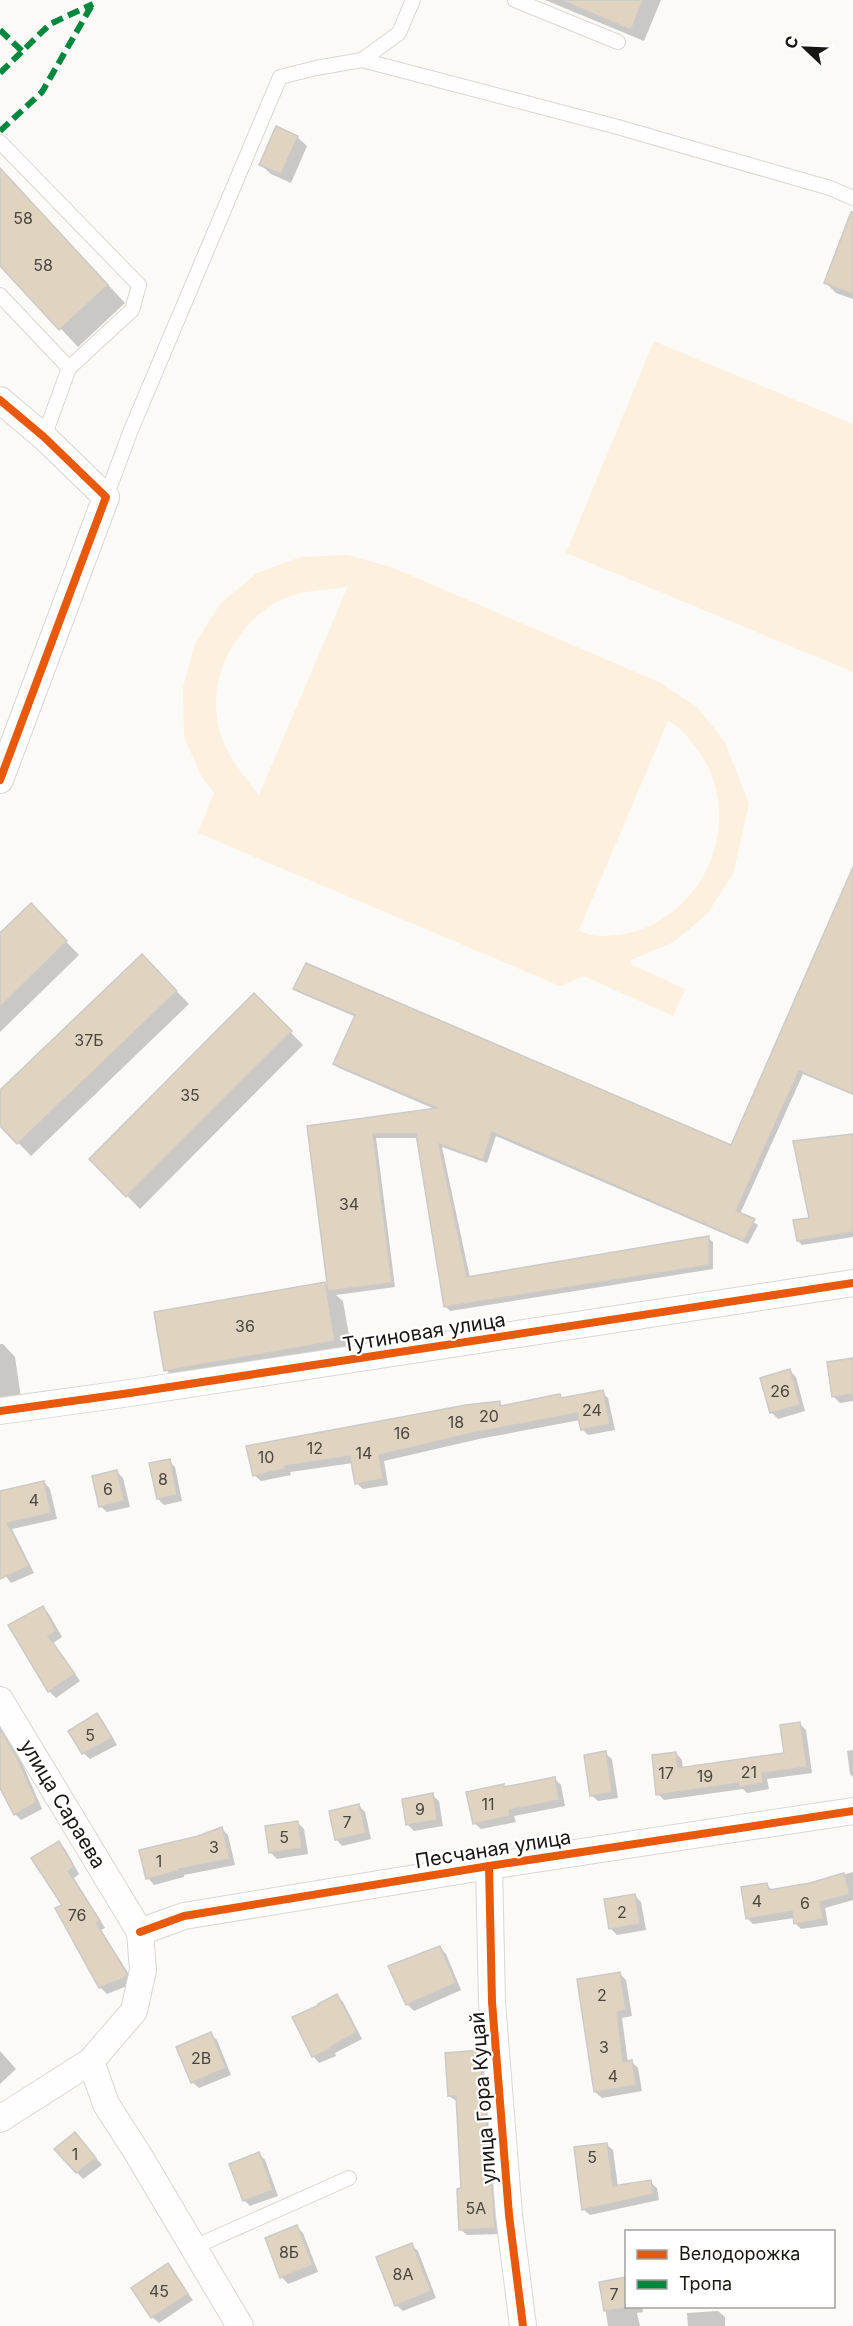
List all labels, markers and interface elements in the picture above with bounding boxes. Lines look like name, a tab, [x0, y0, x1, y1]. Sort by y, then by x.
north arrow	[775, 18, 835, 78]
text: С	[780, 33, 803, 51]
house number: 58	[13, 208, 33, 228]
house number: 58	[33, 255, 53, 275]
house number: 37Б	[74, 1030, 104, 1050]
house number: 35	[180, 1085, 200, 1105]
house number: 34	[339, 1194, 359, 1214]
street label: Тутиновая улица	[341, 1307, 507, 1357]
house number: 36	[235, 1316, 255, 1336]
house number: 26	[770, 1381, 790, 1401]
house number: 24	[582, 1400, 602, 1420]
house number: 20	[479, 1406, 499, 1426]
house number: 18	[448, 1412, 464, 1432]
house number: 16	[394, 1423, 410, 1443]
house number: 12	[307, 1438, 323, 1458]
house number: 14	[356, 1443, 372, 1463]
house number: 10	[258, 1447, 274, 1467]
house number: 8	[158, 1469, 168, 1489]
house number: 6	[103, 1479, 113, 1499]
house number: 4	[29, 1490, 39, 1510]
house number: 5	[85, 1725, 95, 1745]
street label: улица Сараева	[15, 1735, 111, 1873]
house number: 21	[741, 1762, 757, 1782]
house number: 17	[658, 1763, 674, 1783]
house number: 19	[697, 1766, 713, 1786]
house number: 11	[481, 1794, 495, 1814]
house number: 9	[415, 1799, 425, 1819]
house number: 7	[342, 1812, 352, 1832]
street label: Песчаная улица	[413, 1825, 573, 1873]
house number: 5	[279, 1827, 289, 1847]
house number: 3	[209, 1837, 219, 1857]
house number: 1	[156, 1851, 162, 1871]
house number: 4	[752, 1891, 762, 1911]
house number: 6	[800, 1893, 810, 1913]
house number: 2	[617, 1902, 627, 1922]
house number: 76	[68, 1905, 86, 1925]
house number: 2	[597, 1985, 607, 2005]
street label: улица Гора Куцай	[465, 2011, 501, 2185]
house number: 3	[599, 2037, 609, 2057]
house number: 2В	[191, 2048, 211, 2068]
house number: 4	[608, 2066, 618, 2086]
house number: 1	[72, 2144, 78, 2164]
house number: 5	[587, 2147, 597, 2167]
house number: 5А	[466, 2198, 486, 2218]
legend	[625, 2230, 835, 2308]
house number: 8Б	[279, 2242, 299, 2262]
text: Велодорожка	[679, 2243, 800, 2264]
house number: 8А	[393, 2264, 413, 2284]
text: Тропа	[679, 2273, 732, 2294]
house number: 45	[149, 2281, 169, 2301]
house number: 7	[609, 2284, 619, 2304]

